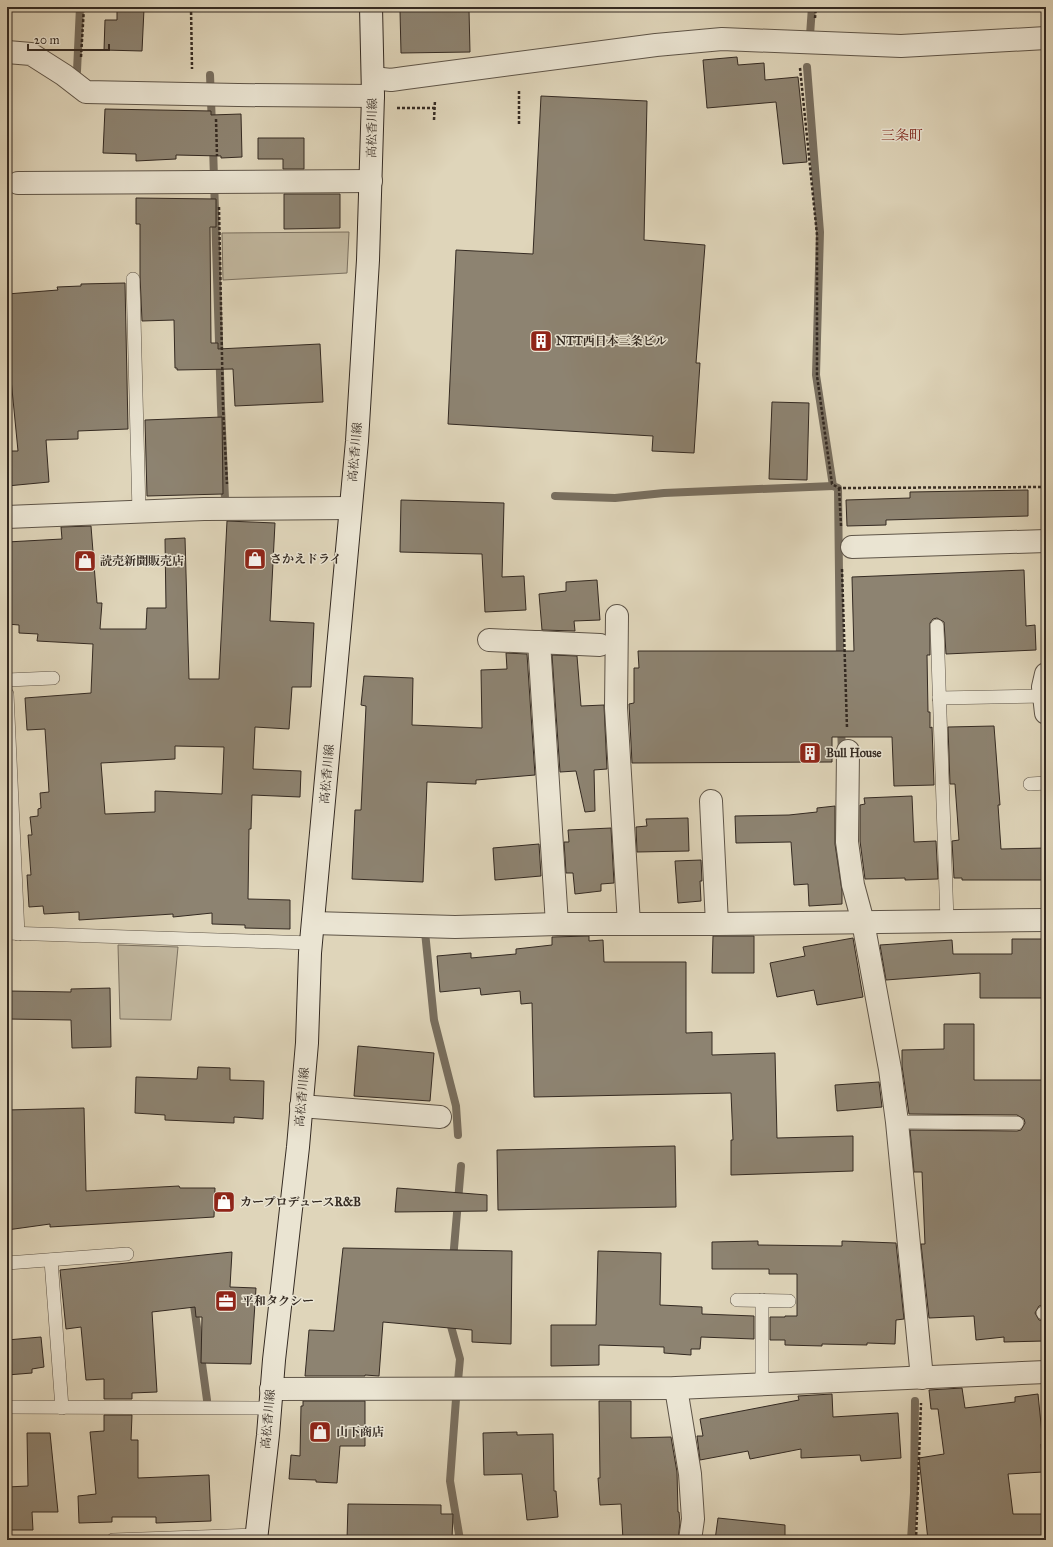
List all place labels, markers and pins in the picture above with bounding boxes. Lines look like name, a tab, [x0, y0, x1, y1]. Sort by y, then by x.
building icon: NTT西日本三条ビル	[528, 328, 554, 354]
place label: NTT西日本三条ビル	[556, 334, 667, 348]
shop icon: さかえドライ	[242, 546, 268, 572]
shop icon: 読売新聞販売店	[72, 548, 98, 574]
place label: さかえドライ	[270, 552, 342, 566]
place label: 読売新聞販売店	[100, 554, 184, 568]
building icon: Bull House	[797, 740, 823, 766]
place label: Bull House	[826, 746, 882, 760]
shop icon: カープロデュースR&B	[211, 1189, 237, 1215]
place label: カープロデュースR&B	[240, 1195, 361, 1209]
office icon: 平和タクシー	[213, 1288, 239, 1314]
place label: 平和タクシー	[242, 1294, 314, 1308]
shop icon: 山下商店	[307, 1419, 333, 1445]
place label: 山下商店	[336, 1425, 384, 1439]

